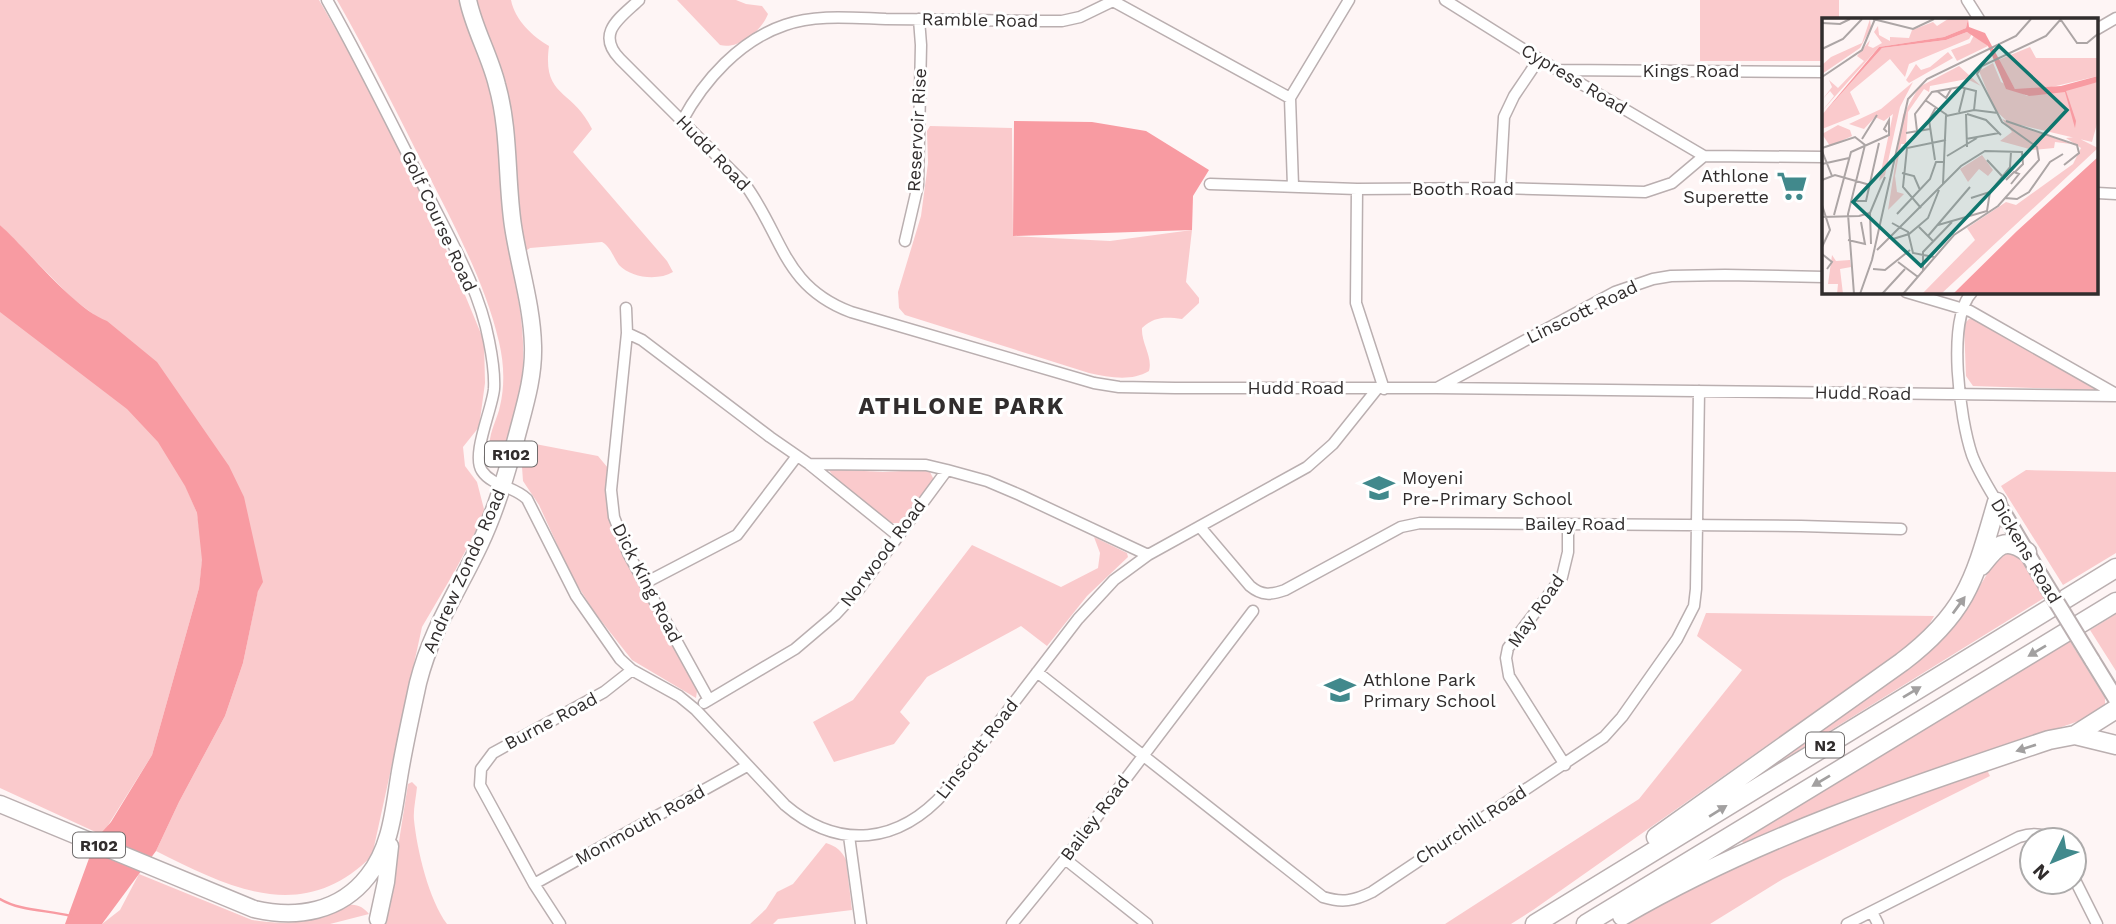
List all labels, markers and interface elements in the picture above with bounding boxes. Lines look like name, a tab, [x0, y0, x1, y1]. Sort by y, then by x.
street label: Ramble Road	[922, 8, 1038, 31]
inset map	[1822, 18, 2098, 294]
street label: Cypress Road	[1518, 39, 1631, 118]
street label: Kings Road	[1643, 60, 1739, 81]
street label: Reservoir Rise	[903, 68, 930, 192]
street label: Hudd Road	[672, 111, 755, 195]
street label: Golf Course Road	[398, 147, 481, 295]
place label: Athlone Superette	[1683, 165, 1769, 207]
supermarket icon: Athlone Superette	[1775, 169, 1809, 203]
street label: Booth Road	[1412, 178, 1514, 199]
street label: Linscott Road	[1523, 276, 1641, 347]
street label: Hudd Road	[1248, 377, 1344, 398]
street label: Hudd Road	[1814, 381, 1912, 404]
district label: ATHLONE PARK	[859, 392, 1066, 420]
road number: R102	[485, 442, 537, 467]
place label: Moyeni Pre-Primary School	[1402, 467, 1573, 509]
school or university icon: Moyeni Pre-Primary School	[1362, 471, 1396, 505]
street label: Andrew Zondo Road	[418, 486, 509, 656]
street label: Dickens Road	[1987, 494, 2066, 607]
street label: Norwood Road	[835, 495, 930, 611]
street label: Bailey Road	[1524, 513, 1626, 534]
street label: Dick King Road	[608, 520, 687, 646]
street label: May Road	[1503, 570, 1568, 651]
one-way arrow	[1951, 596, 1965, 614]
one-way arrow	[2027, 644, 2046, 657]
place label: Athlone Park Primary School	[1363, 669, 1496, 711]
school or university icon: Athlone Park Primary School	[1323, 673, 1357, 707]
one-way arrow	[1902, 686, 1921, 699]
street label: Burne Road	[501, 687, 601, 754]
street label: Linscott Road	[931, 695, 1022, 803]
road number: N2	[1806, 732, 1844, 758]
one-way arrow	[2016, 743, 2037, 754]
street label: Bailey Road	[1056, 771, 1133, 864]
one-way arrow	[1812, 775, 1831, 787]
street label: Monmouth Road	[571, 780, 708, 869]
street label: Churchill Road	[1411, 781, 1530, 868]
one-way arrow	[1708, 805, 1728, 818]
north arrow	[2018, 826, 2088, 896]
road number: R102	[73, 832, 125, 858]
text: N	[2028, 859, 2054, 885]

